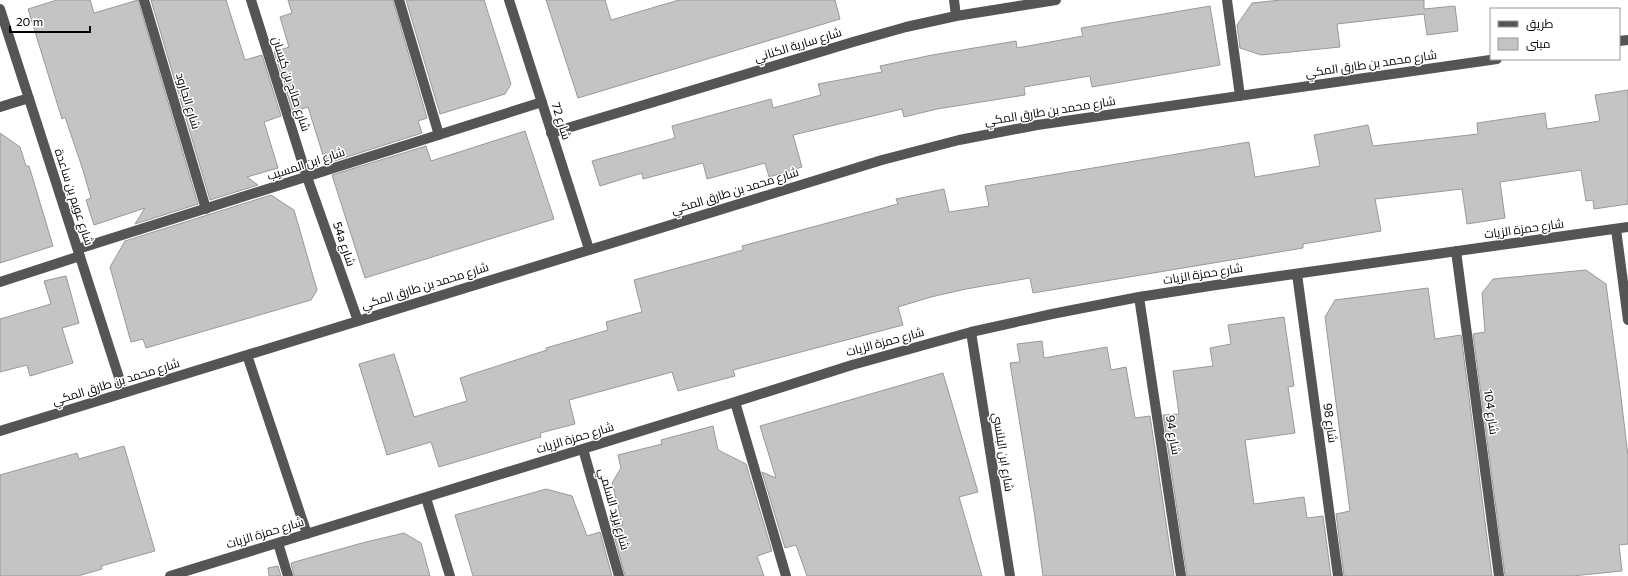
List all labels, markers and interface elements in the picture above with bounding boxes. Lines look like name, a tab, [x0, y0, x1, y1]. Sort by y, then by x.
scale bar	[10, 8, 90, 34]
legend	[1490, 8, 1620, 60]
text: 20 m	[16, 14, 43, 28]
text: طريق	[1526, 16, 1554, 31]
street label: شارع سارية الكناني	[752, 24, 844, 68]
street label: شارع صالح بن كيسان	[268, 35, 314, 134]
text: مبنى	[1526, 36, 1551, 51]
street label: شارع محمد بن طارق المكي	[1304, 47, 1438, 83]
street label: شارع الجارود	[172, 71, 204, 131]
street label: شارع محمد بن طارق المكي	[983, 93, 1117, 131]
street label: شارع 72	[547, 100, 575, 142]
street label: شارع ابن المسيب	[265, 144, 347, 184]
street label: شارع عويم بن ساعدة	[51, 147, 97, 248]
street label: شارع محمد بن طارق المكي	[669, 164, 801, 220]
street label: شارع حمزة الزيات	[1483, 215, 1565, 243]
street label: 54a شارع	[329, 220, 359, 268]
street label: شارع محمد بن طارق المكي	[359, 259, 491, 315]
street label: شارع حمزة الزيات	[1162, 260, 1244, 288]
street label: شارع حمزة الزيات	[844, 324, 926, 360]
street label: شارع محمد بن طارق المكي	[50, 355, 182, 411]
street label: شارع 104	[1480, 388, 1502, 436]
street label: شارع 98	[1319, 402, 1341, 444]
street label: شارع ابن البلنسي	[987, 411, 1017, 493]
street label: شارع 94	[1162, 414, 1184, 456]
street label: شارع حمزة الزيات	[534, 419, 616, 457]
street label: شارع يزيد السلمي	[593, 466, 633, 552]
street label: شارع حمزة الزيات	[224, 514, 306, 552]

